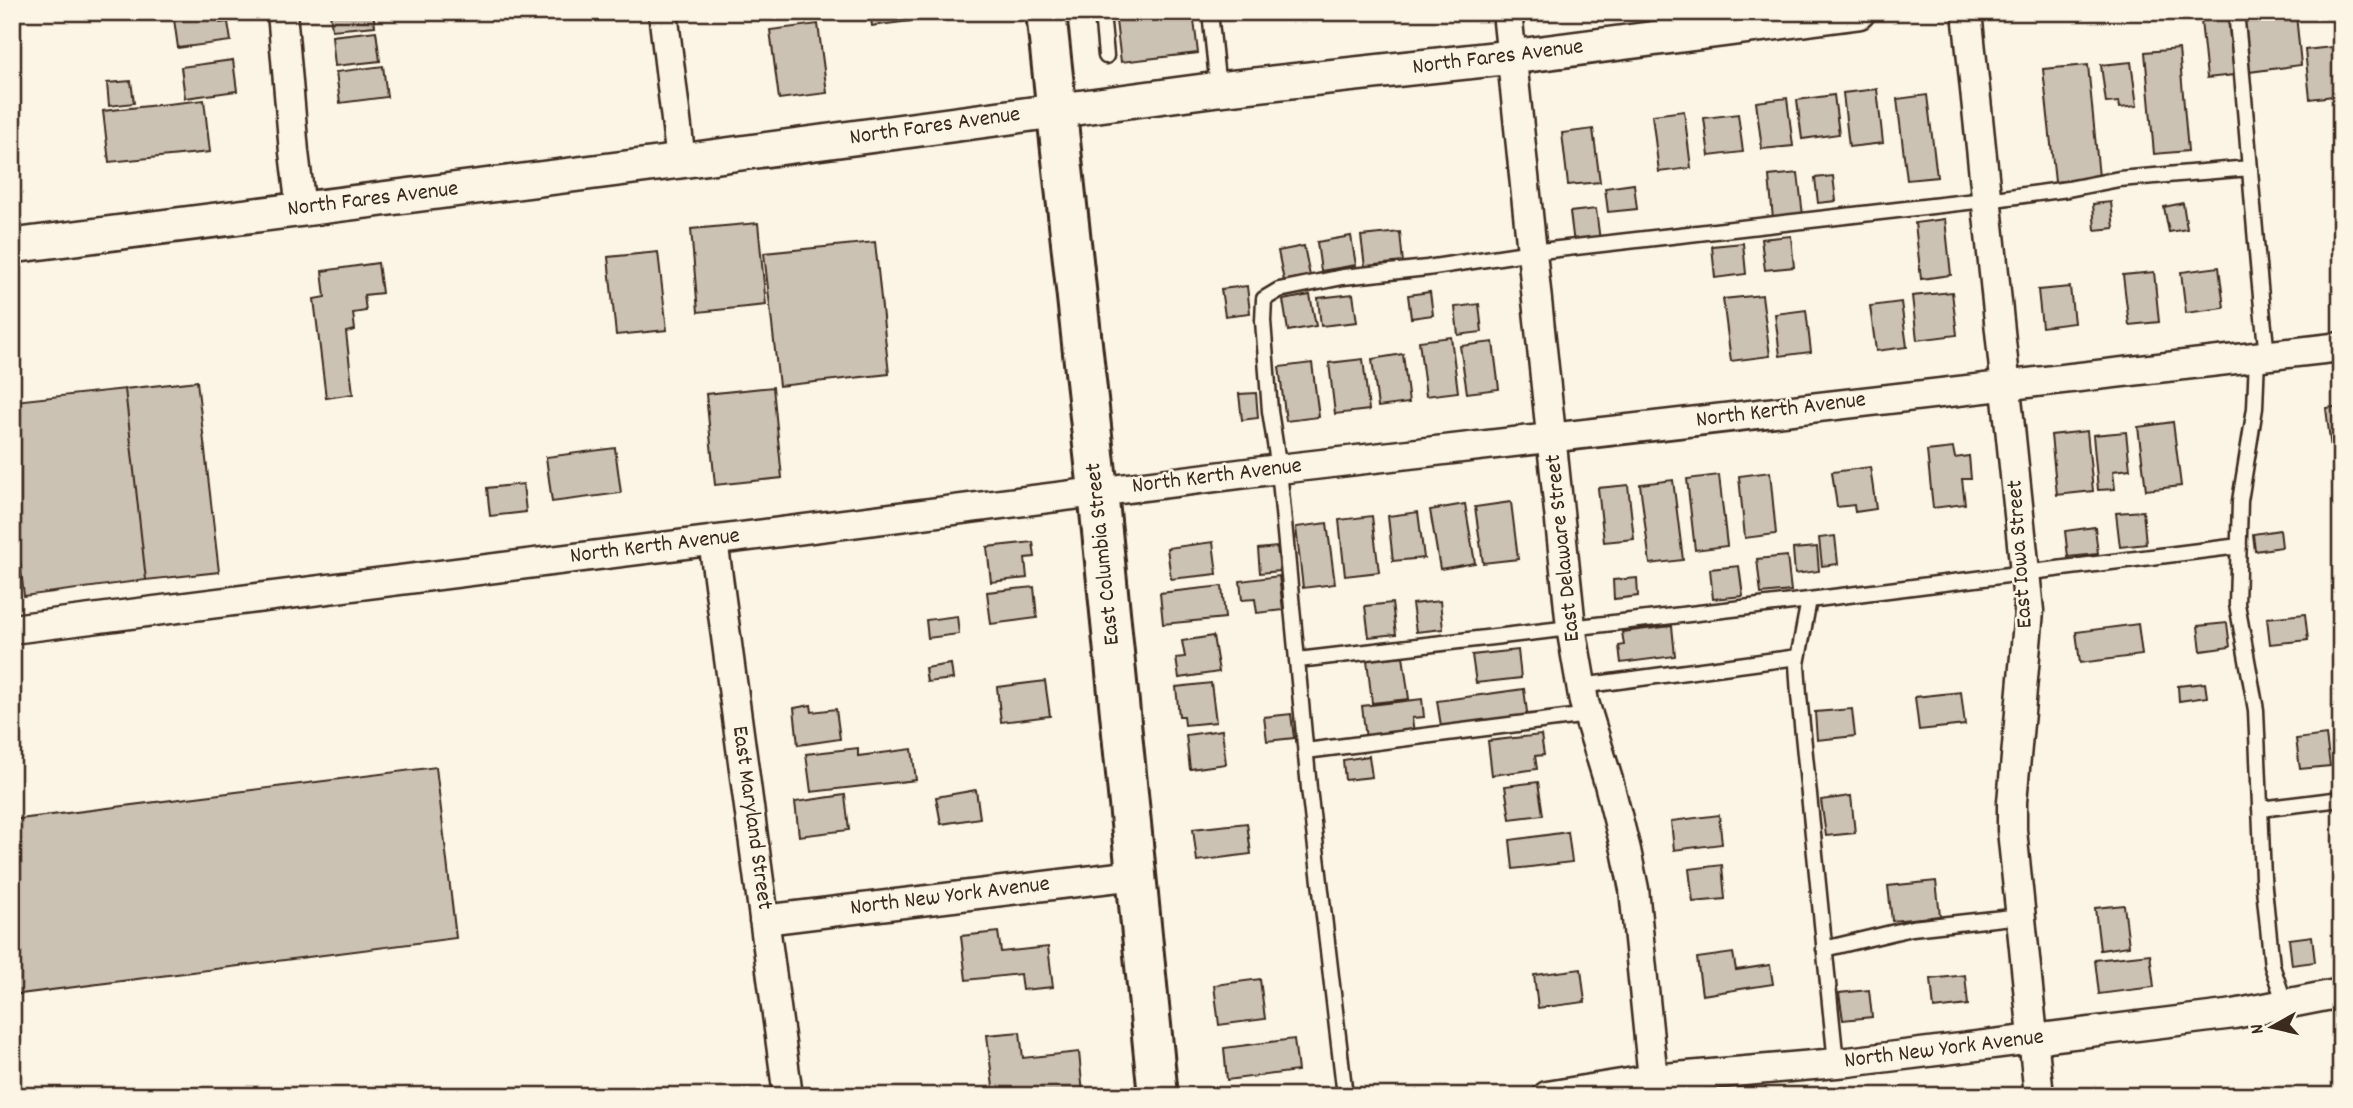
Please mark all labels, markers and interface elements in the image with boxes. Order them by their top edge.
street label: North Fares Avenue [1411,31,1585,85]
street label: North Fares Avenue [848,99,1022,155]
street label: North Fares Avenue [286,173,460,227]
street label: North Kerth Avenue [1694,384,1868,438]
street label: North Kerth Avenue [1130,450,1304,504]
street label: East Delaware Street [1538,453,1590,643]
street label: East Columbia Street [1078,461,1130,647]
street label: East Iowa Street [1999,479,2043,629]
street label: North Kerth Avenue [568,520,742,574]
street label: East Maryland Street [722,724,780,912]
street label: North New York Avenue [848,868,1052,926]
north arrow [2238,992,2308,1062]
street label: North New York Avenue [1842,1021,2046,1079]
text: N [2245,1022,2273,1035]

